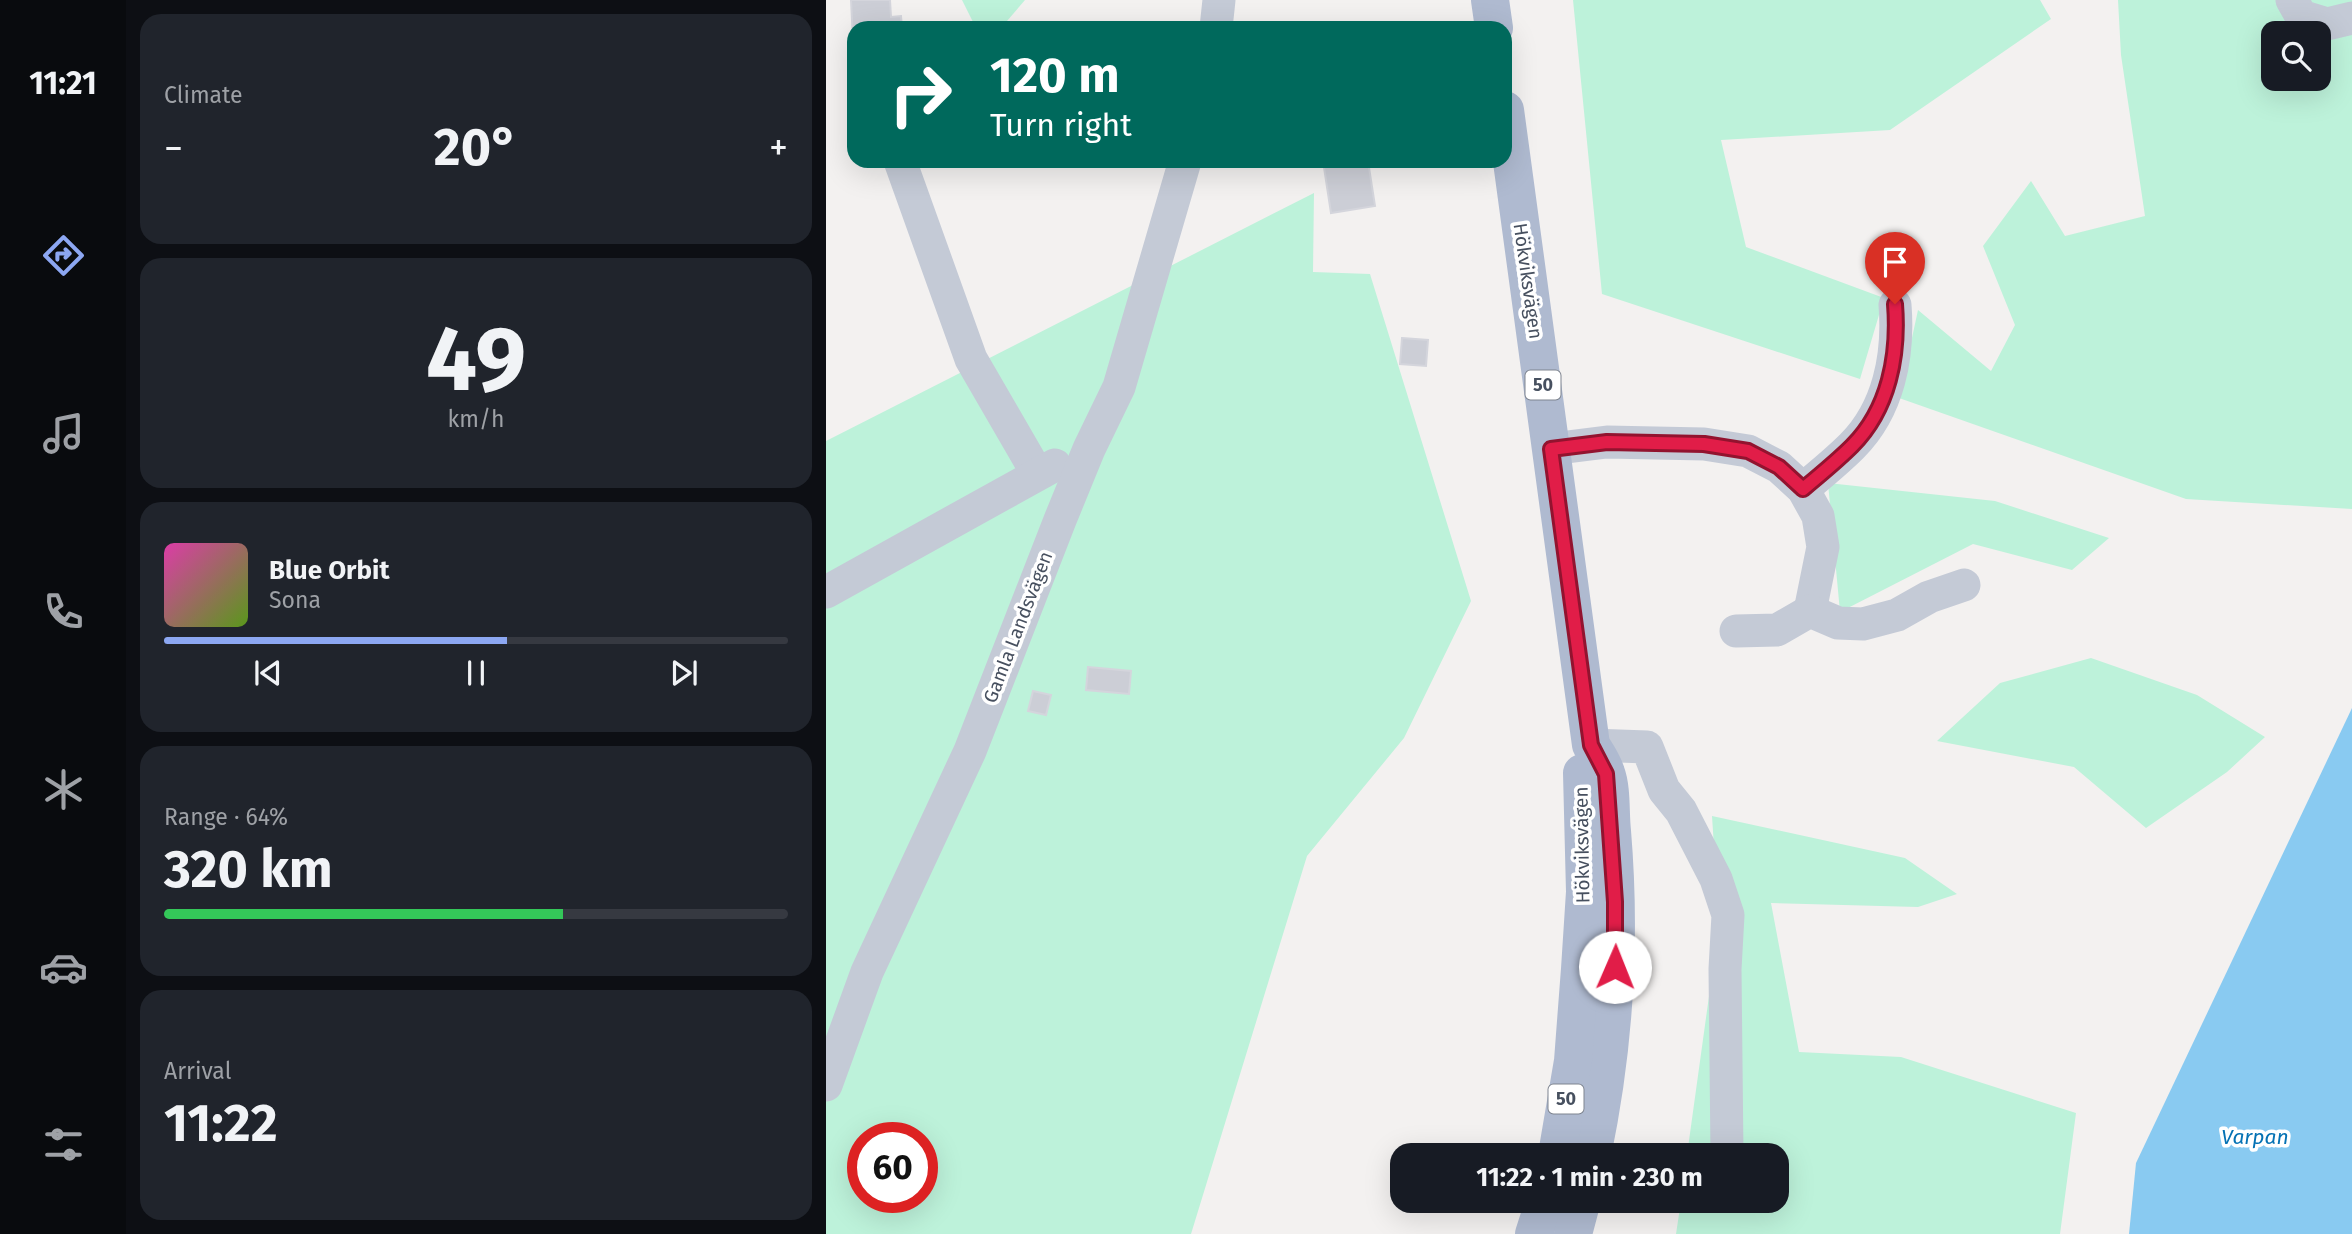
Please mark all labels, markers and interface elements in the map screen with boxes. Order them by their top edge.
map controls [2261,21,2331,91]
button: search [2261,21,2331,91]
text: 120 m [990,46,1120,105]
icon: right [875,49,966,140]
text: 11:21 [29,64,97,102]
text: Climate [164,81,243,109]
text: Turn right [990,106,1132,144]
text: 20° [434,116,518,179]
text: − [164,125,183,171]
text: + [769,125,788,171]
street label: Hökviksvägen [1508,222,1548,340]
icon: directions [39,231,88,280]
pin [1865,232,1925,304]
icon: arrive [1876,243,1914,281]
text: 49 [426,305,526,414]
road number: 50 [1526,370,1560,400]
text: km/h [448,405,504,433]
icon: music [39,409,88,458]
street label: Gamla Landsvägen [979,548,1057,706]
text: Blue Orbit [269,555,389,586]
text: Sona [269,586,321,614]
icon: phone [39,587,88,636]
icon: previous [249,654,287,692]
icon: pause [457,654,495,692]
icon: next [665,654,703,692]
icon: climate [39,765,88,814]
street label: Hökviksvägen [1569,786,1595,904]
text: Range · 64% [164,803,288,831]
text: 320 km [164,838,333,901]
position arrow [1578,930,1652,1004]
icon: car [39,943,88,992]
text: Arrival [164,1057,231,1085]
road number: 50 [1548,1084,1584,1114]
text: 11:22 [164,1092,278,1155]
icon: filters [39,1120,88,1169]
speed limit sign: 60 [847,1122,938,1213]
water label: Varpan [2221,1124,2289,1150]
text: 11:22 · 1 min · 230 m [1476,1162,1703,1193]

